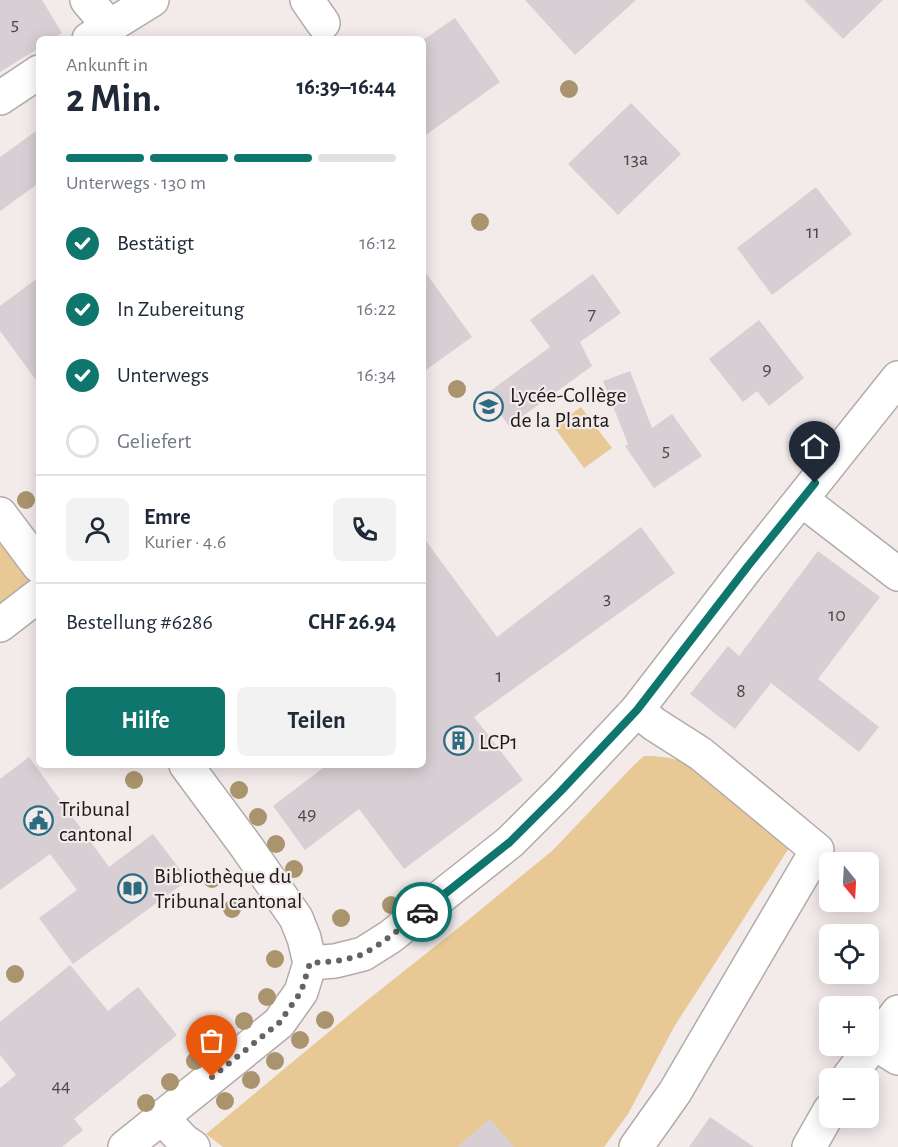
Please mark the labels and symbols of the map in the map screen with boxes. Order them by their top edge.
house number: 5 [11,14,19,34]
house number: 13a [624,149,648,169]
house number: 11 [806,222,820,242]
house number: 7 [588,304,596,324]
house number: 9 [762,359,772,379]
place label: Lycée-Collège de la Planta [510,384,627,431]
school or university icon: Lycée-Collège de la Planta [473,391,505,423]
pin [789,421,840,483]
house number: 5 [662,440,670,460]
house number: 3 [603,588,611,608]
house number: 10 [828,605,846,625]
house number: 1 [496,666,502,686]
house number: 8 [736,681,746,701]
building icon: LCP1 [442,725,474,757]
place label: LCP1 [479,731,518,753]
place label: Tribunal cantonal [59,798,133,845]
house number: 49 [297,804,317,824]
public building icon: Tribunal cantonal [22,805,54,837]
north arrow [819,852,879,912]
place label: Bibliothèque du Tribunal cantonal [154,865,302,912]
library icon: Bibliothèque du Tribunal cantonal [117,872,149,904]
courier [392,882,452,942]
pin [186,1015,237,1077]
house number: 44 [51,1076,71,1096]

